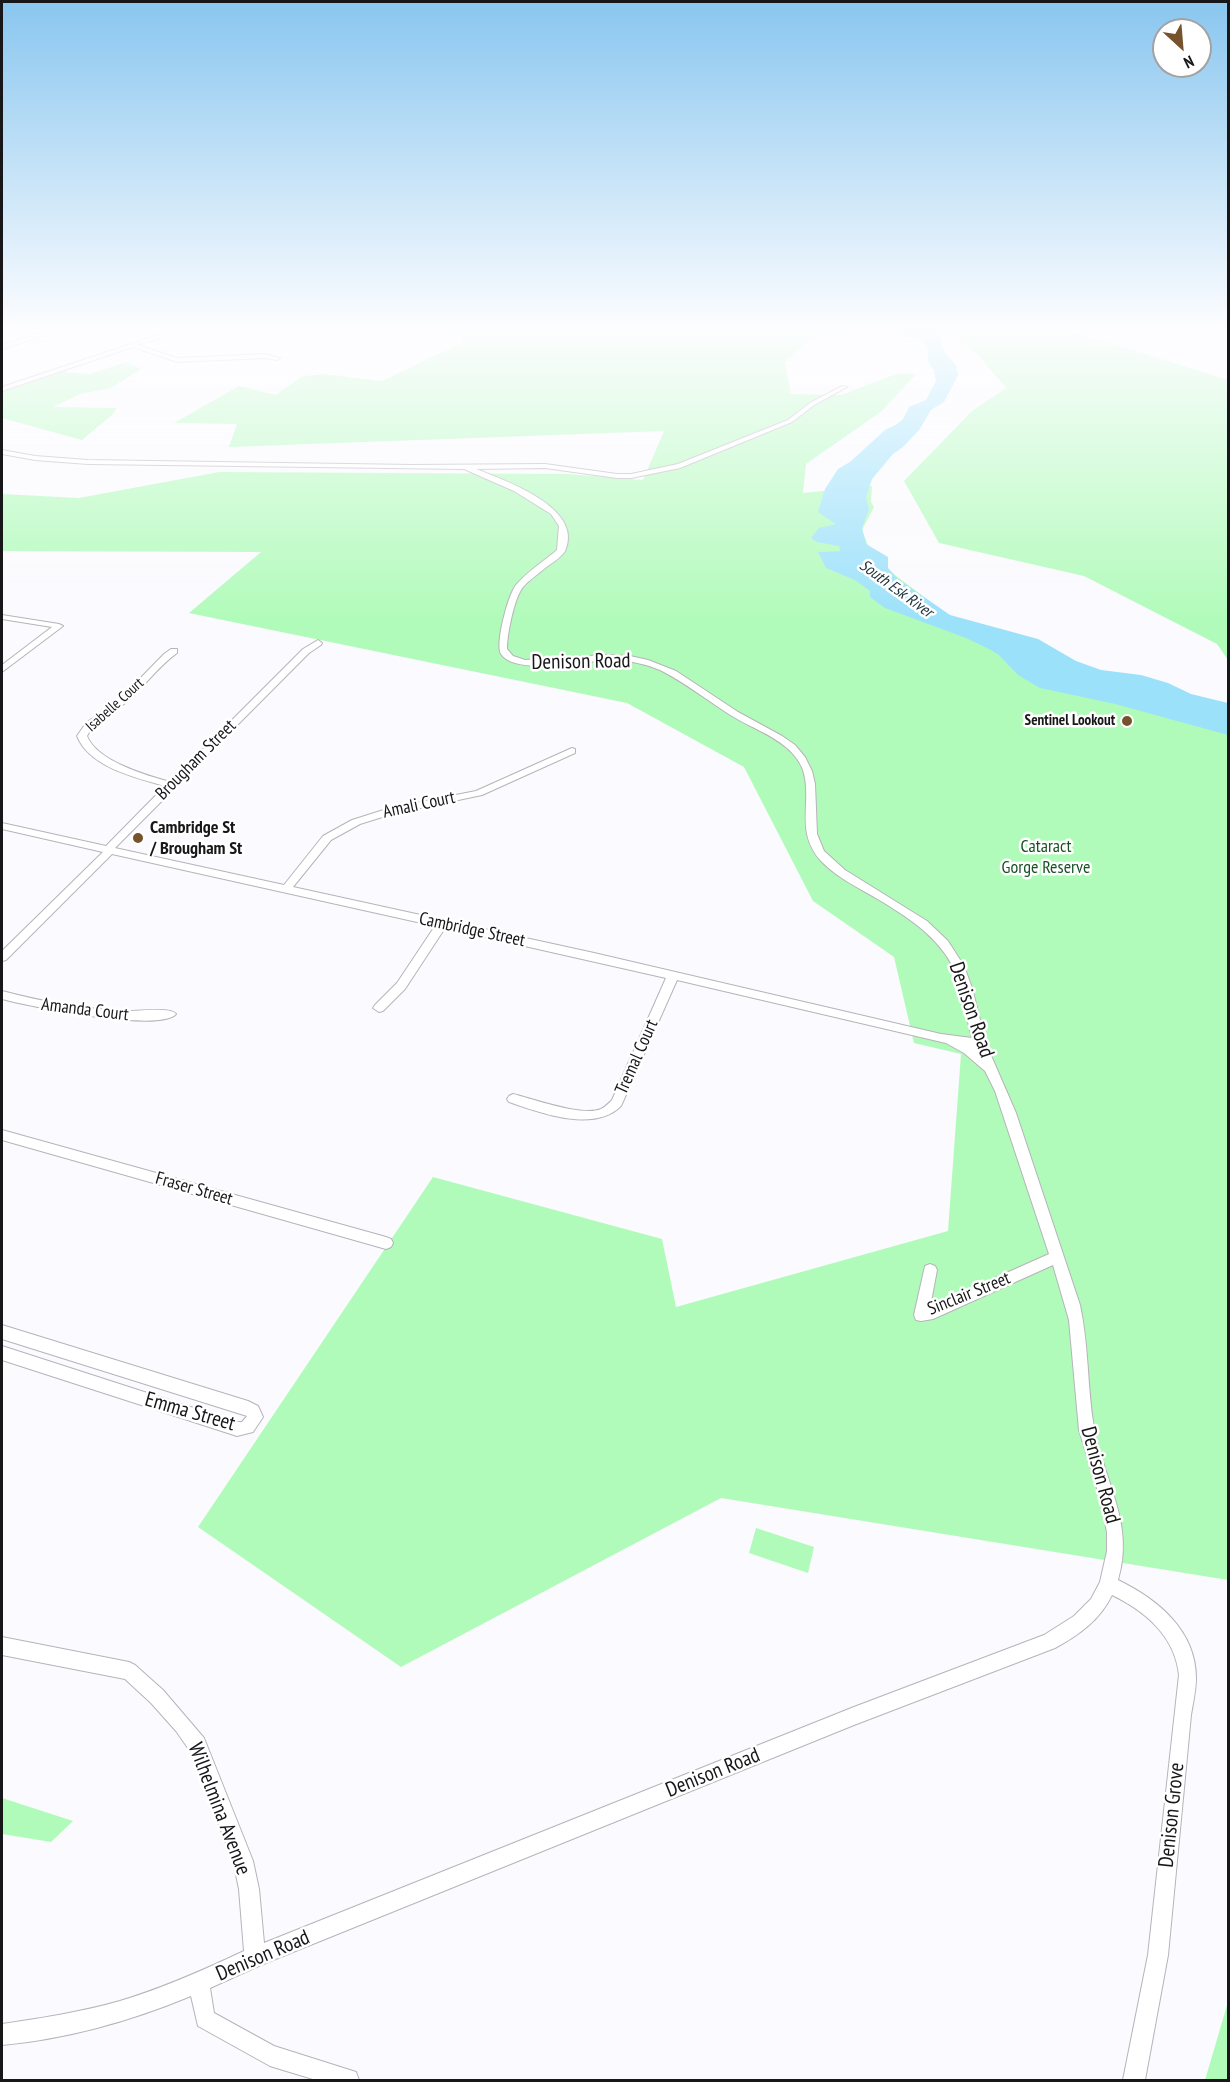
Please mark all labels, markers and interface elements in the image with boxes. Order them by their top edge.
north arrow [1152,18,1212,78]
text: N [1181,51,1197,73]
water label: South Esk River [856,556,936,622]
street label: Denison Road [531,649,631,675]
street label: Isabelle Court [82,674,148,736]
place label: Sentinel Lookout [1025,712,1115,730]
marker: Sentinel Lookout [1120,714,1134,728]
street label: Brougham Street [151,715,241,805]
street label: Amali Court [381,787,457,823]
place label: Cambridge St / Brougham St [150,817,242,860]
marker: Cambridge St / Brougham St [131,831,145,845]
park label: Cataract Gorge Reserve [1002,836,1090,878]
street label: Cambridge Street [417,908,527,952]
street label: Denison Road [943,959,999,1061]
street label: Amanda Court [40,994,130,1026]
street label: Tremal Court [611,1016,663,1098]
street label: Fraser Street [153,1168,235,1210]
street label: Sinclair Street [925,1268,1013,1320]
street label: Emma Street [142,1387,238,1437]
street label: Denison Road [1075,1424,1125,1526]
street label: Wilhelmina Avenue [182,1739,256,1879]
street label: Denison Road [662,1743,764,1803]
street label: Denison Grove [1154,1761,1190,1869]
street label: Denison Road [212,1925,314,1987]

